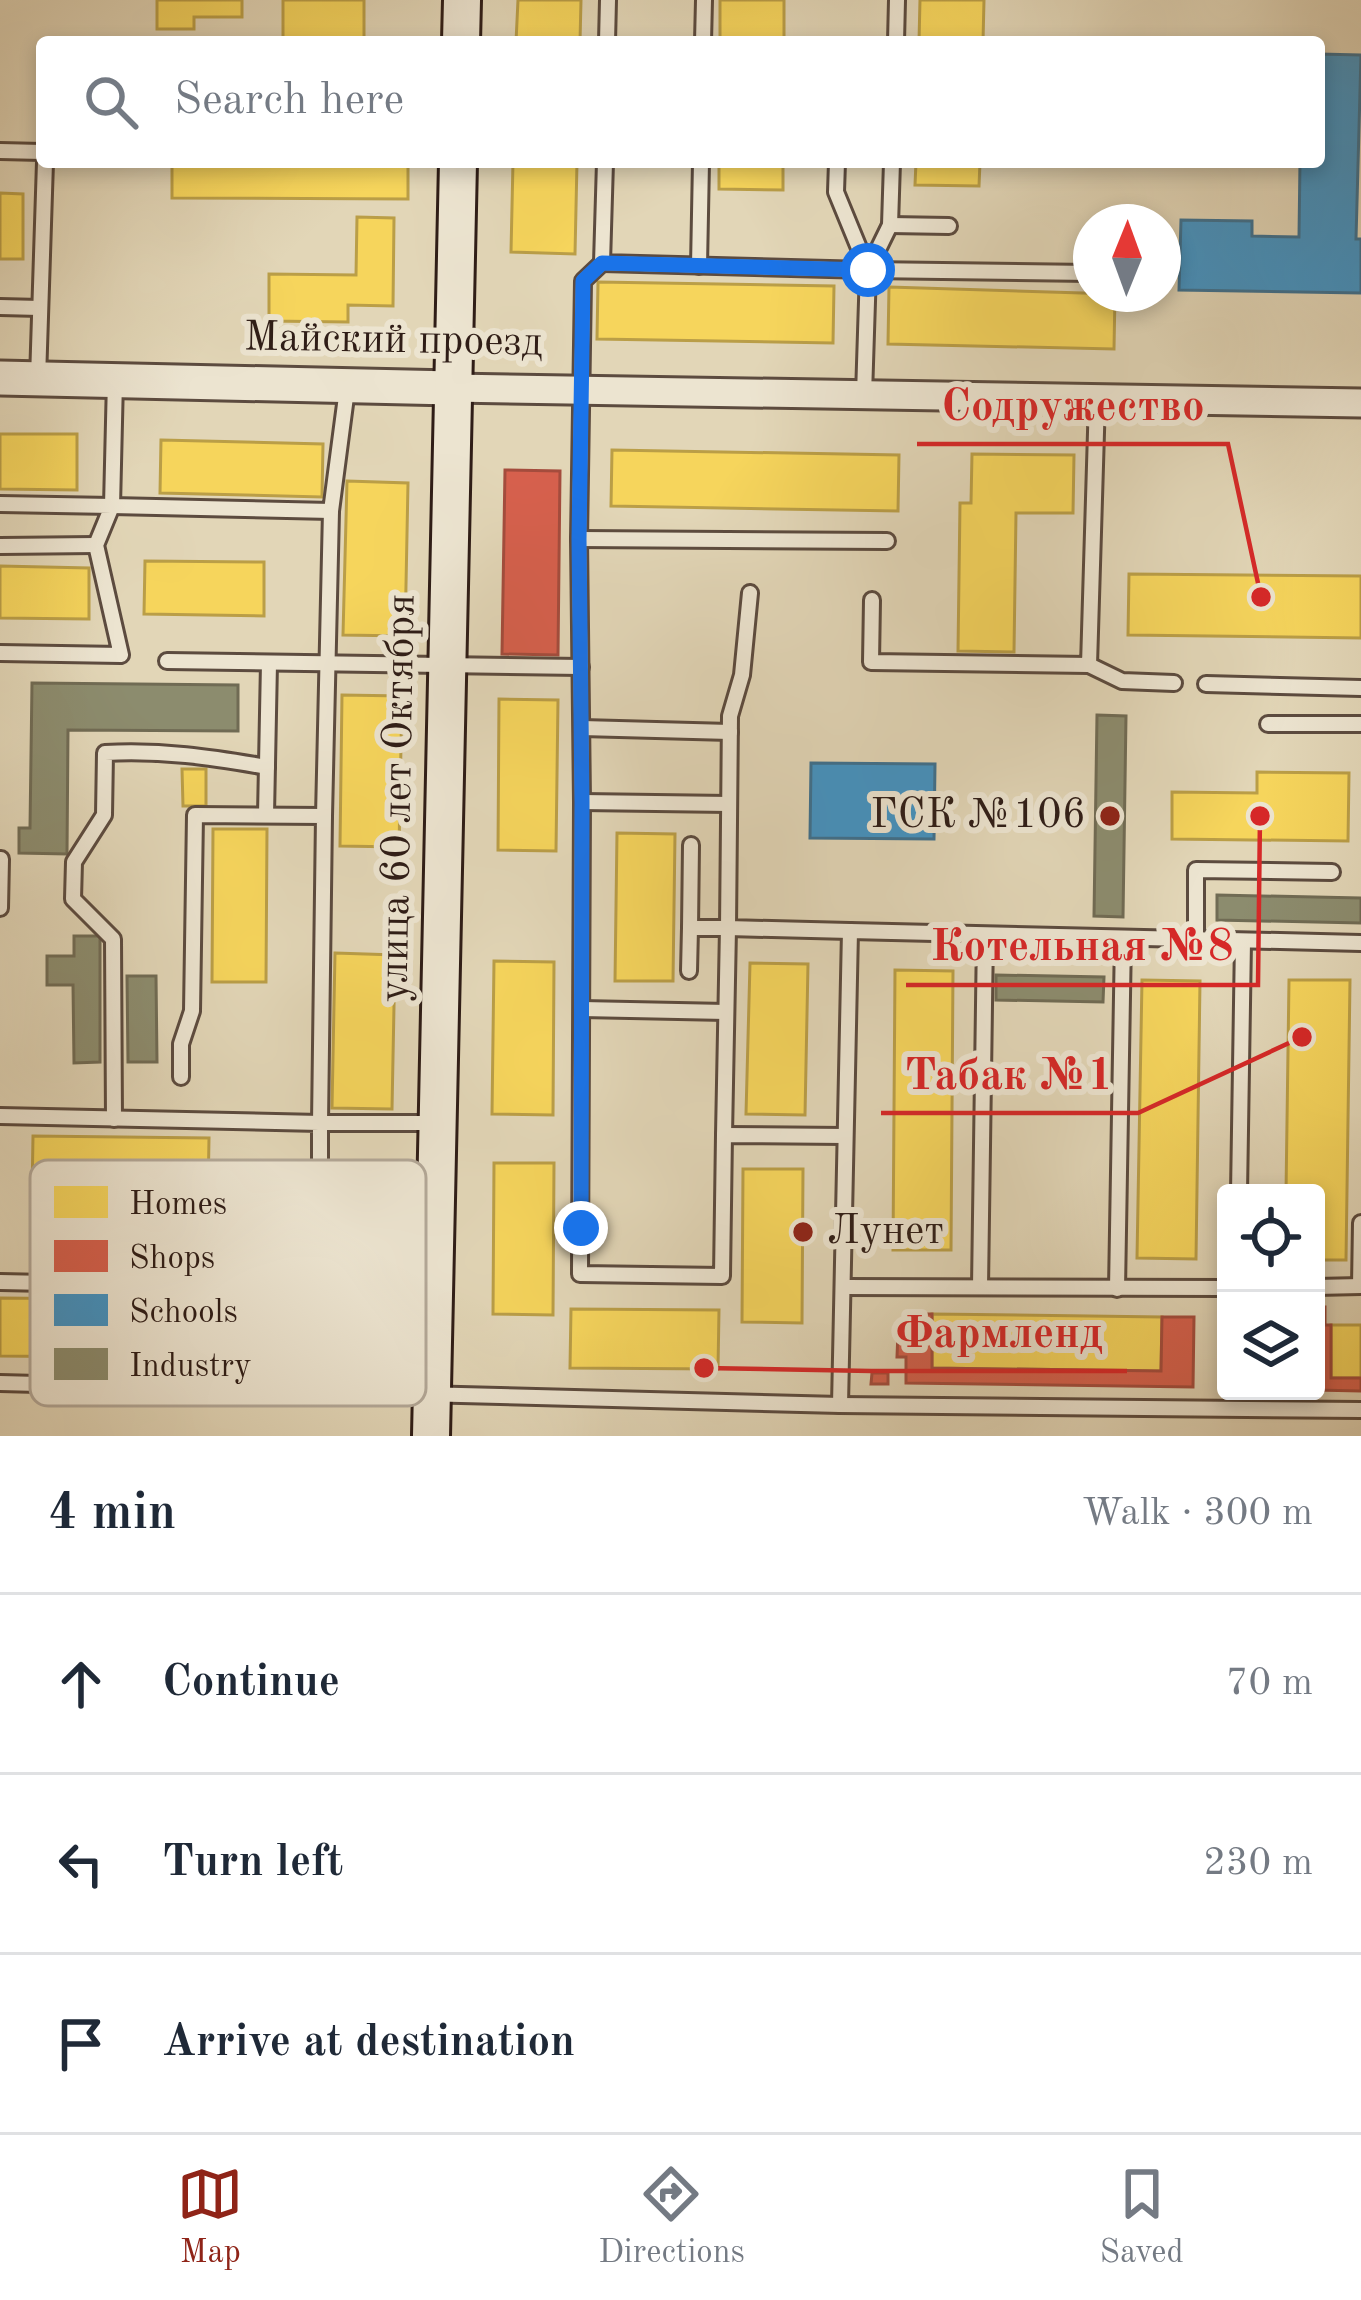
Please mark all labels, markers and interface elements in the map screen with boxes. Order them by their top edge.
search box [36,36,1325,168]
icon: search [78,69,144,135]
text: Search here [174,79,404,124]
north arrow [1073,204,1181,312]
route start [841,243,895,297]
street label: Майский проезд [243,317,543,365]
callout: Содружество [917,363,1228,444]
text: Содружество [941,386,1205,431]
street label: улица 60 лет Октября [374,594,424,1002]
place label: ГСК №106 [870,795,1086,837]
marker: ГСК №106 [1097,803,1123,829]
callout: Котельная №8 [906,904,1258,985]
text: Котельная №8 [930,926,1234,971]
callout: Табак №1 [881,1032,1138,1113]
text: Табак №1 [905,1055,1113,1100]
legend [30,1160,426,1406]
map controls [1217,1184,1325,1400]
button: locate [1217,1184,1325,1292]
text: Homes [129,1189,227,1222]
route end [554,1201,608,1255]
place label: Лунет [827,1211,944,1253]
marker: Лунет [790,1219,816,1245]
text: Shops [129,1243,215,1276]
callout: Фармленд [871,1290,1127,1371]
button: layers [1217,1292,1325,1400]
text: Schools [129,1297,238,1330]
text: Фармленд [895,1313,1103,1358]
text: Industry [129,1351,252,1384]
text: 4 min [48,1489,176,1540]
text: Walk · 300 m [1082,1494,1313,1533]
icon: ahead [48,1651,114,1717]
text: Continue [162,1661,340,1706]
text: 70 m [1226,1664,1313,1703]
icon: left [48,1831,114,1897]
text: Turn left [162,1841,343,1886]
text: 230 m [1203,1844,1313,1883]
icon: arrive [48,2011,114,2077]
text: Arrive at destination [162,2021,575,2066]
tab: Map [177,2161,243,2274]
tab: Directions [598,2161,745,2274]
tab: Saved [1100,2161,1184,2274]

